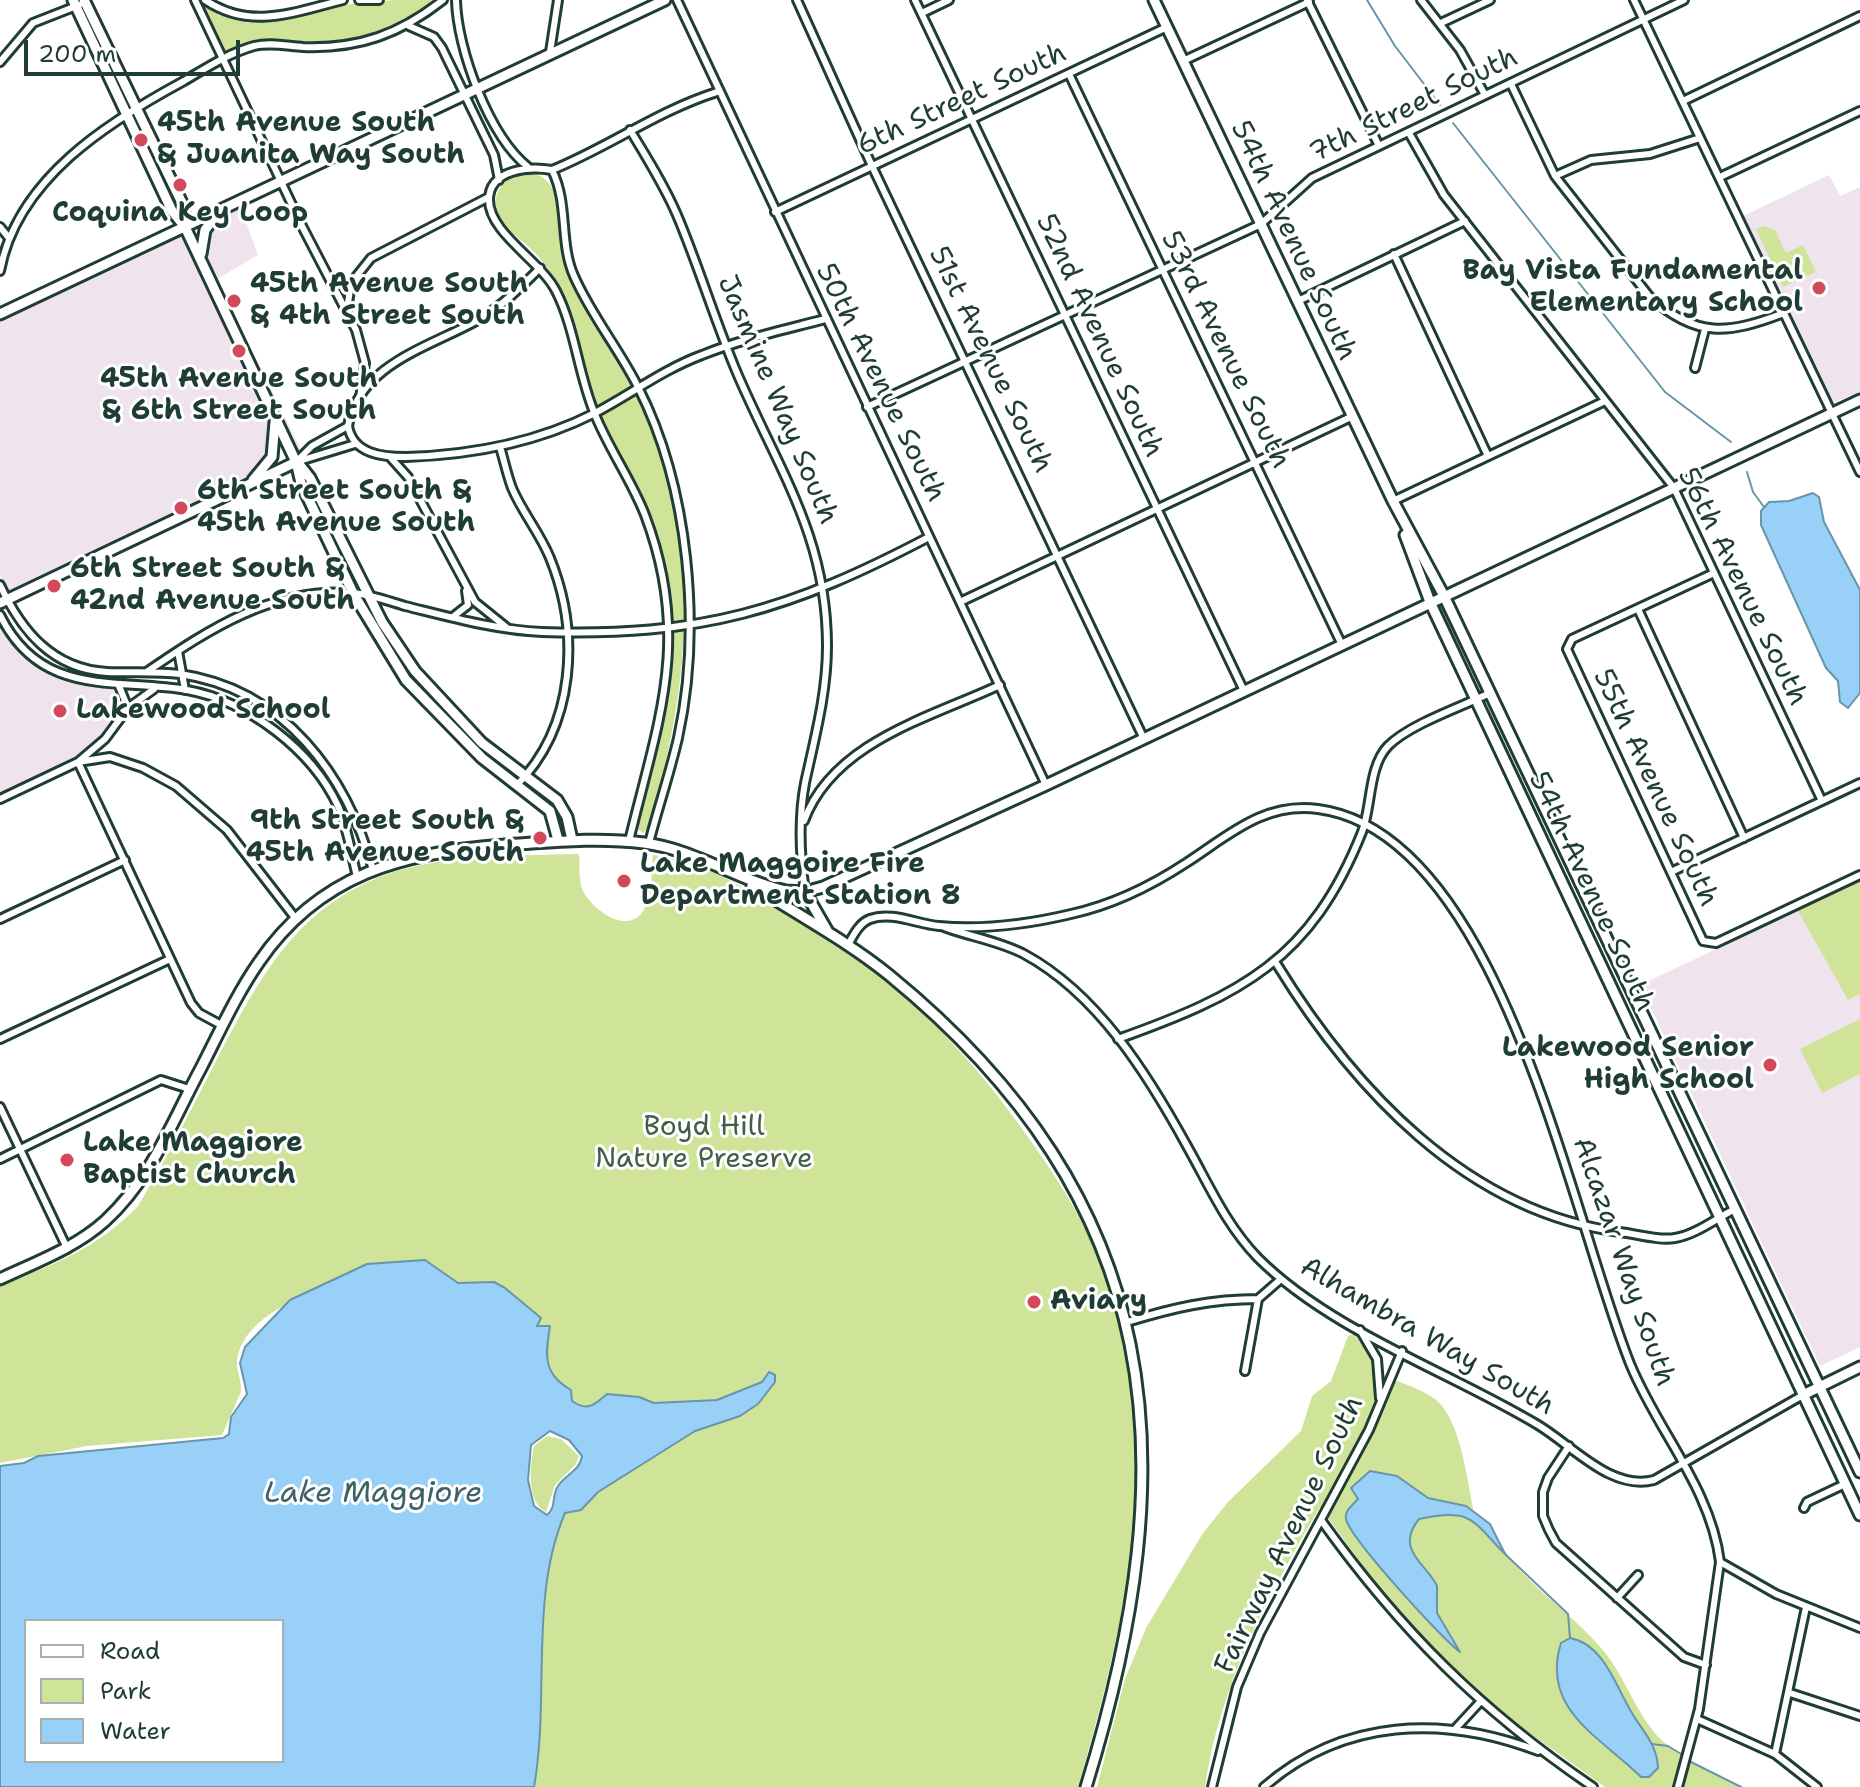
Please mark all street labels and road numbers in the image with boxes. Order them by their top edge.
street label: 6th Street South [852,37,1072,163]
street label: 7th Street South [1304,41,1524,171]
street label: 54th Avenue South [1223,116,1363,366]
street label: 52nd Avenue South [1028,209,1170,463]
street label: 53rd Avenue South [1153,226,1297,474]
street label: 51st Avenue South [921,241,1059,479]
street label: 50th Avenue South [808,258,952,508]
street label: Jasmine Way South [709,270,845,530]
street label: 56th Avenue South [1670,463,1814,711]
street label: 55th Avenue South [1585,664,1725,912]
street label: 54th Avenue South [1521,767,1661,1017]
street label: Alcazar Way South [1565,1133,1681,1391]
street label: Alhambra Way South [1294,1250,1560,1424]
street label: Fairway Avenue South [1208,1391,1372,1679]

